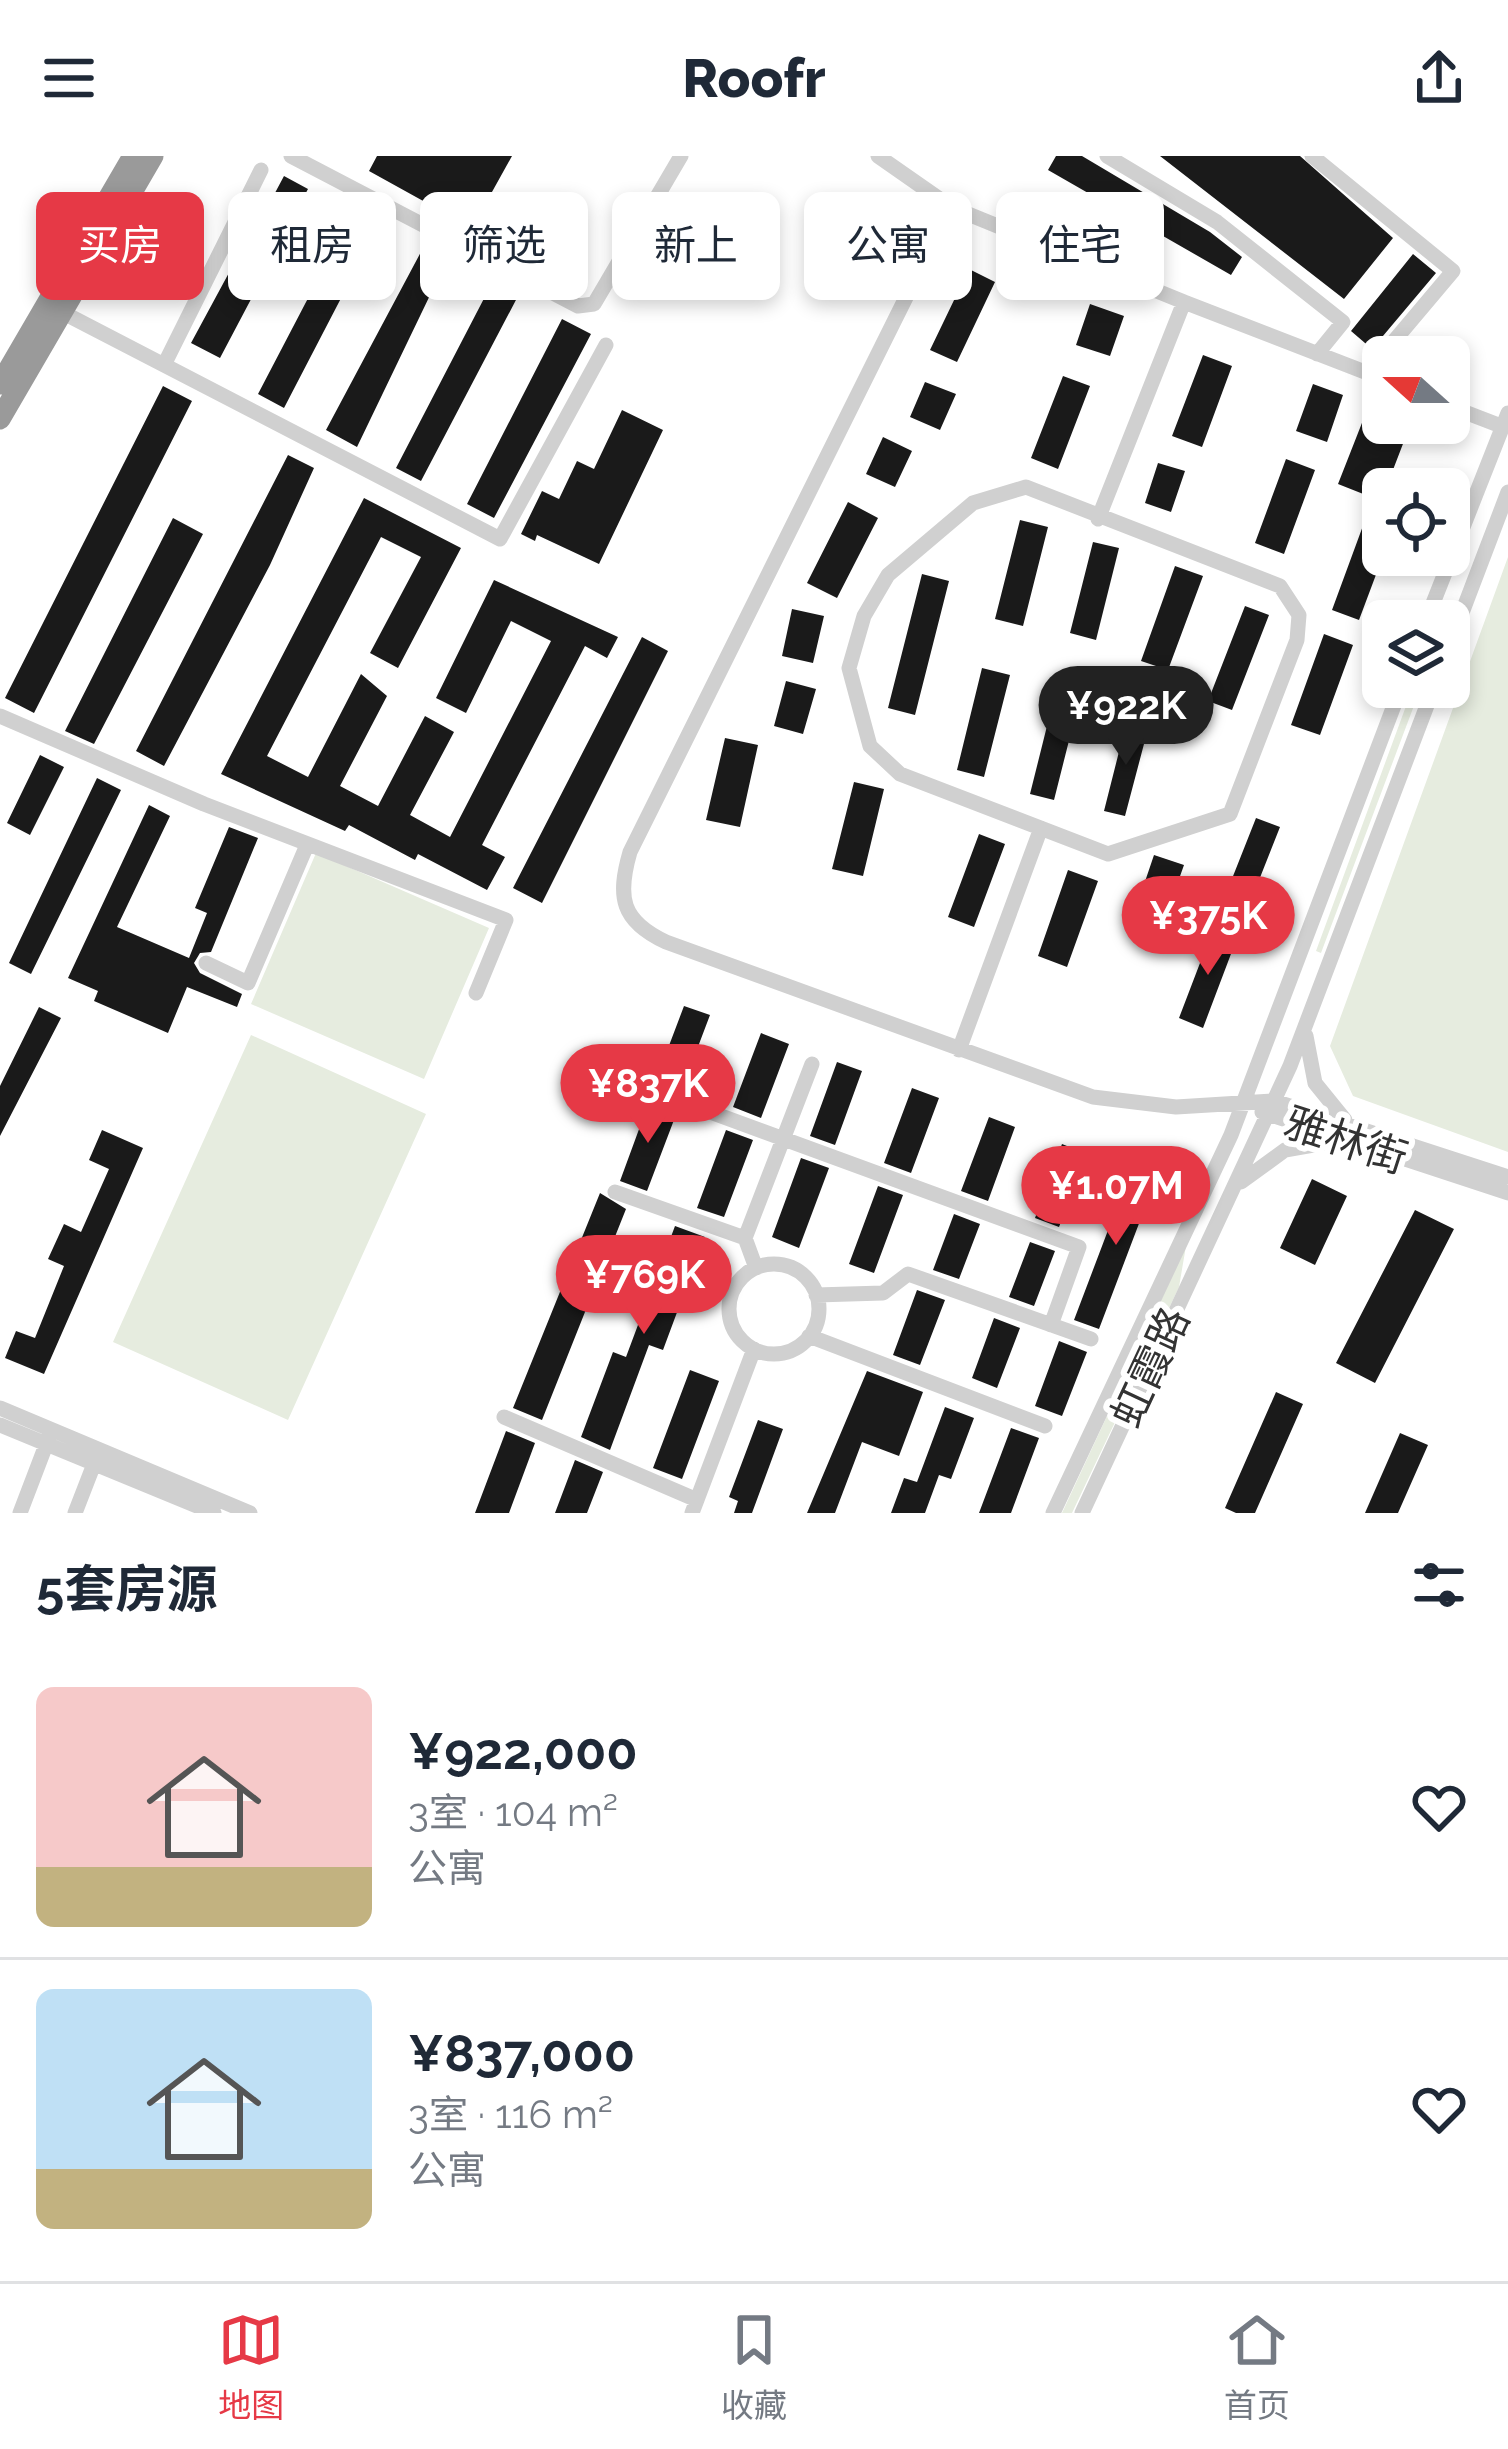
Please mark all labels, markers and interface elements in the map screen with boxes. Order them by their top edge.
icon: menu [36,45,102,111]
icon: share [1406,45,1472,111]
text: Roofr [682,46,826,110]
chip: 买房 [36,192,204,300]
chip: 租房 [228,192,396,300]
chip: 筛选 [420,192,588,300]
chip: 新上 [612,192,780,300]
chip: 公寓 [804,192,972,300]
chip: 住宅 [996,192,1164,300]
north arrow [1362,336,1470,444]
map controls [1362,336,1470,708]
button: locate [1362,468,1470,576]
button: layers [1362,600,1470,708]
pin: ¥922K [1042,666,1210,768]
text: ¥922K [1066,682,1186,728]
pin: ¥375K [1124,876,1292,978]
text: ¥375K [1149,892,1267,938]
pin: ¥837K [564,1044,732,1146]
text: ¥837K [587,1060,709,1106]
street label: 雅林街 [1278,1098,1413,1183]
pin: ¥1.07M [1018,1146,1214,1248]
text: ¥1.07M [1048,1162,1184,1208]
pin: ¥769K [560,1235,728,1337]
text: ¥769K [583,1251,705,1297]
street label: 虹霞路 [1102,1300,1199,1435]
icon: filters [1406,1552,1472,1618]
text: 5套房源 [36,1559,217,1619]
text: ¥922,000 [408,1721,638,1781]
icon: home [132,1735,276,1879]
icon: heart [1406,1774,1472,1840]
text: 3室 · 104 m² [408,1789,618,1835]
text: 公寓 [408,1845,486,1891]
text: ¥837,000 [408,2023,635,2083]
icon: home [132,2037,276,2181]
icon: heart [1406,2076,1472,2142]
text: 3室 · 116 m² [408,2091,613,2137]
text: 公寓 [408,2147,486,2193]
tab: 地图 [218,2307,284,2427]
tab: 收藏 [721,2307,787,2427]
tab: 首页 [1224,2307,1290,2427]

